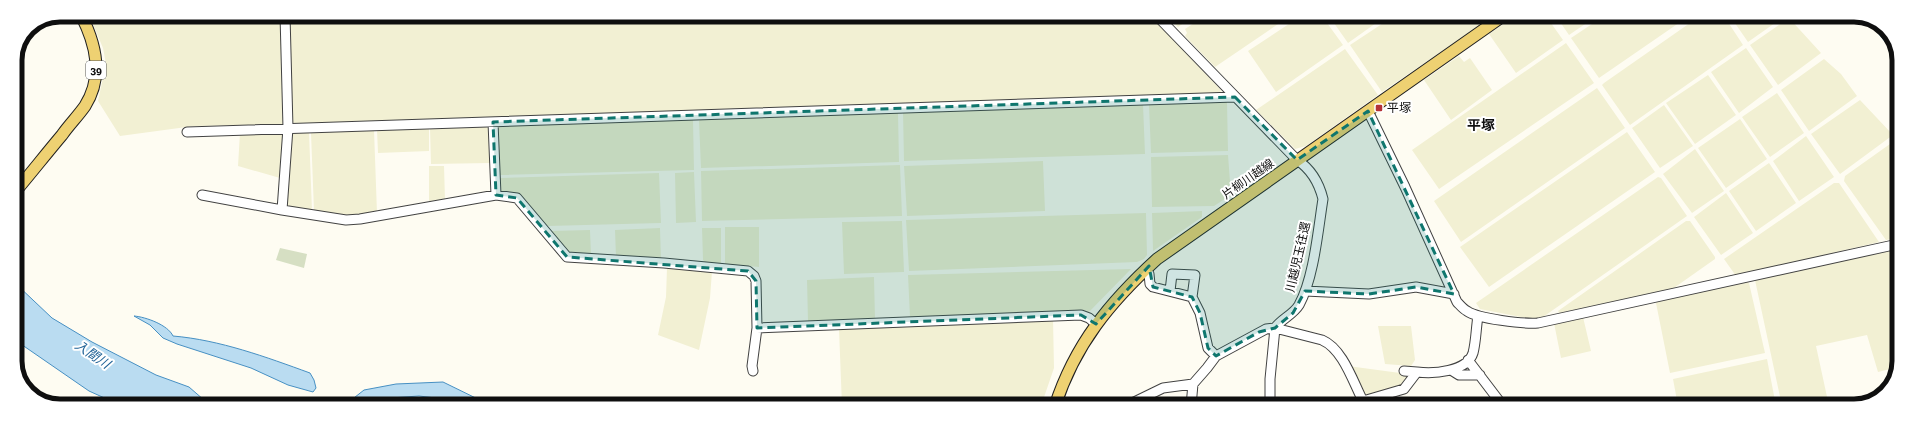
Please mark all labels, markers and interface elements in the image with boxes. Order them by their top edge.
road number: 39 [86,61,106,79]
place label: 平塚 [1387,101,1411,115]
marker: 平塚 [1374,103,1384,113]
district label: 平塚 [1467,117,1495,134]
street label: 片柳川越線 [1219,156,1277,202]
street label: 川越児玉往還 [1283,220,1313,294]
water label: 入間川 [72,337,115,373]

